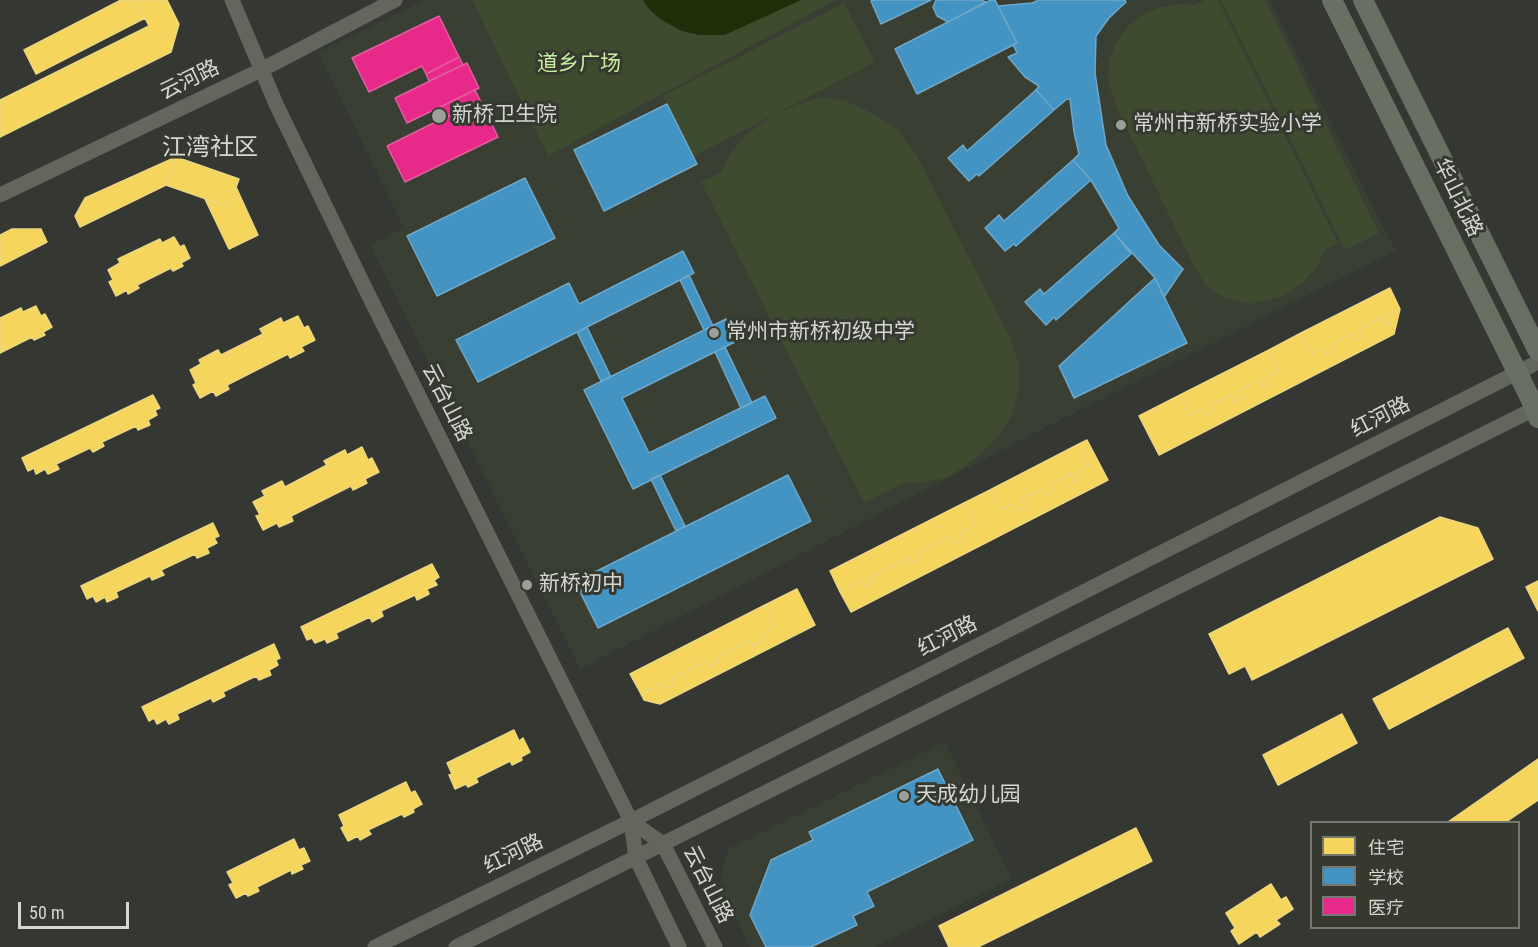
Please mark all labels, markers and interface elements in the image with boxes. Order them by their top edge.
park label: 道乡广场 [537,52,621,78]
street label: 云河路 [156,56,224,106]
place label: 新桥卫生院 [452,103,557,129]
marker: 新桥卫生院 [430,107,448,125]
place label: 常州市新桥实验小学 [1133,112,1322,138]
marker: 常州市新桥实验小学 [1114,118,1128,132]
district label: 江湾社区 [162,135,258,163]
street label: 华山北路 [1427,155,1487,241]
place label: 常州市新桥初级中学 [726,320,915,346]
marker: 常州市新桥初级中学 [707,326,721,340]
street label: 云台山路 [416,360,476,446]
street label: 红河路 [1347,392,1415,444]
place label: 新桥初中 [539,572,623,598]
marker: 新桥初中 [520,578,534,592]
street label: 红河路 [914,611,982,663]
place label: 天成幼儿园 [916,783,1021,809]
marker: 天成幼儿园 [897,789,911,803]
legend [1310,821,1520,929]
street label: 红河路 [480,830,548,880]
text: 住宅 [1368,837,1404,858]
street label: 云台山路 [677,842,737,928]
text: 学校 [1368,867,1404,888]
scale bar [21,890,132,928]
text: 医疗 [1368,897,1404,918]
text: 50 m [29,902,64,923]

